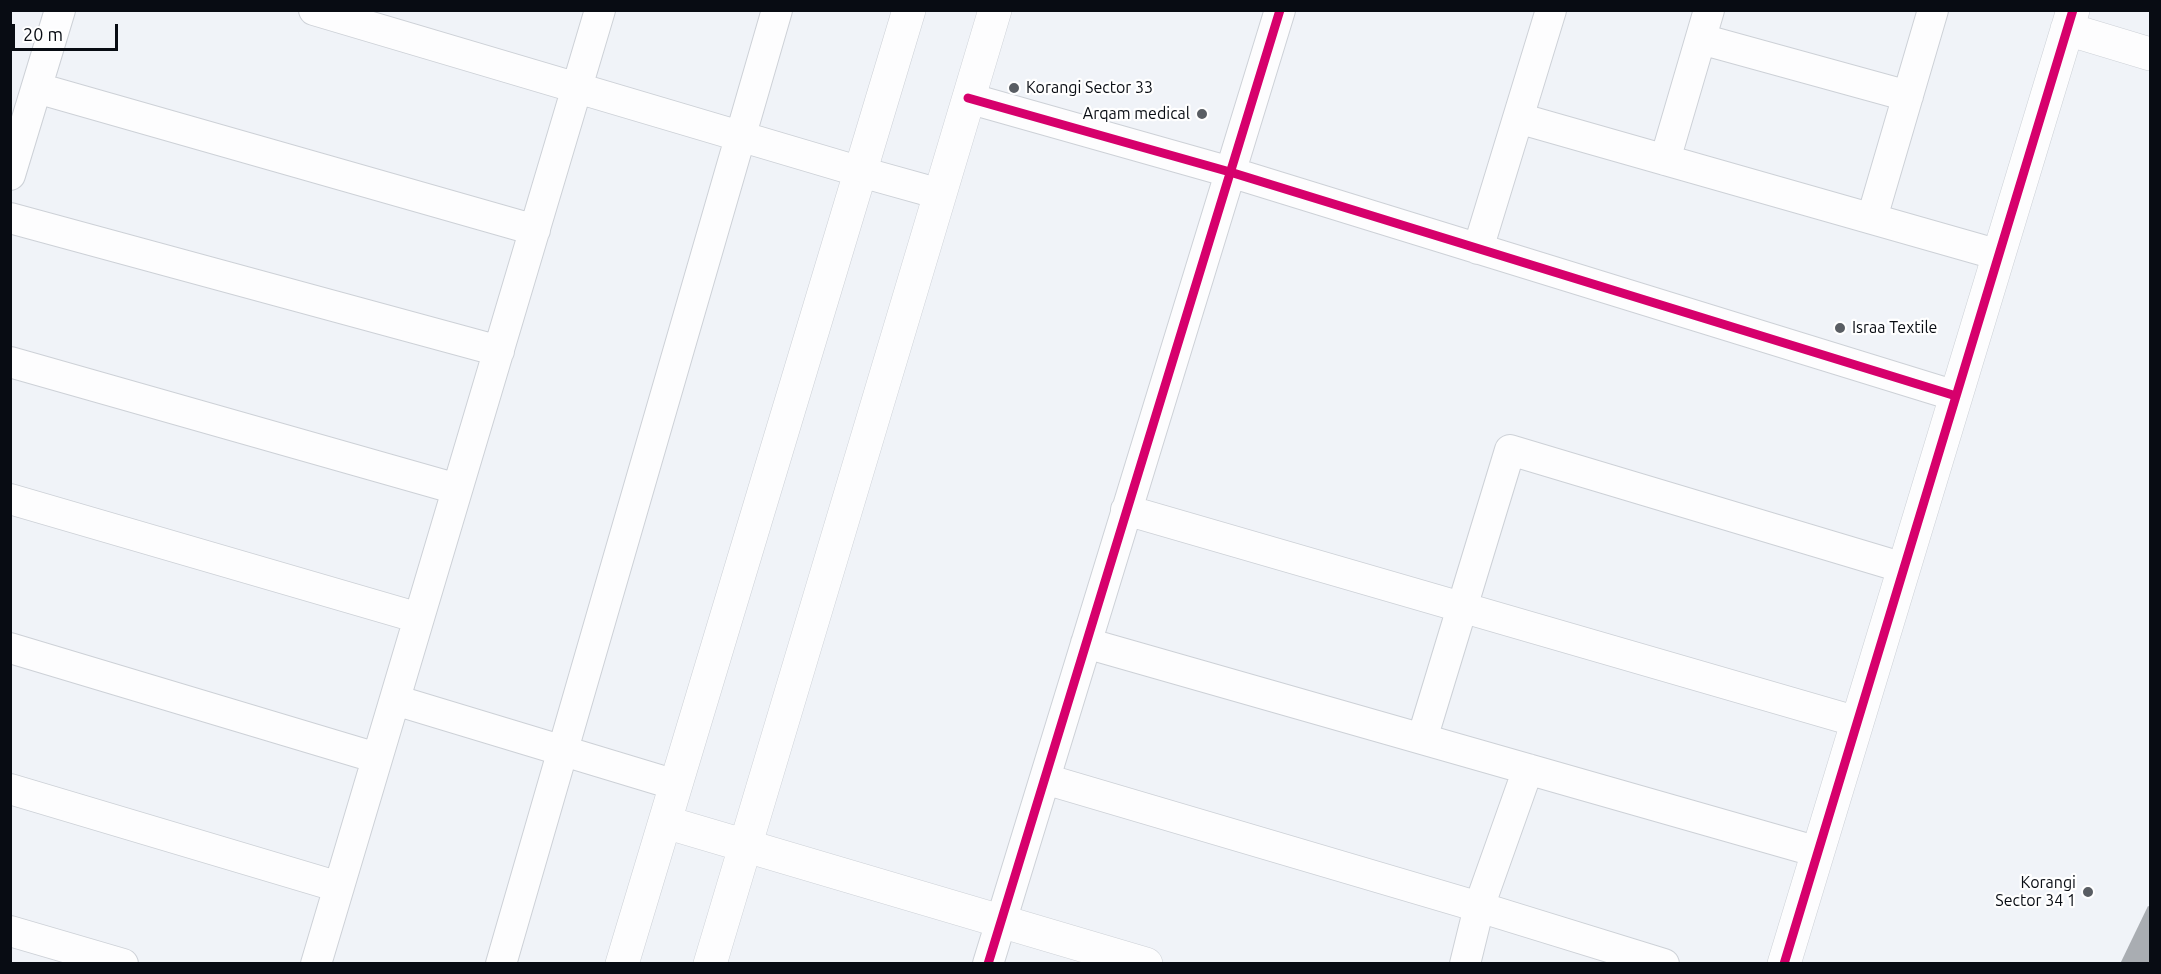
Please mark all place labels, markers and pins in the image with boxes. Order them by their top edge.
place label: Korangi Sector 33 [1026,78,1153,98]
marker: Korangi Sector 33 [1007,81,1021,95]
place label: Arqam medical [1083,104,1190,124]
marker: Arqam medical [1195,107,1209,121]
place label: Israa Textile [1852,318,1937,338]
marker: Israa Textile [1833,321,1847,335]
place label: Korangi Sector 34 1 [1995,873,2076,911]
marker: Korangi Sector 34 1 [2081,885,2095,899]

